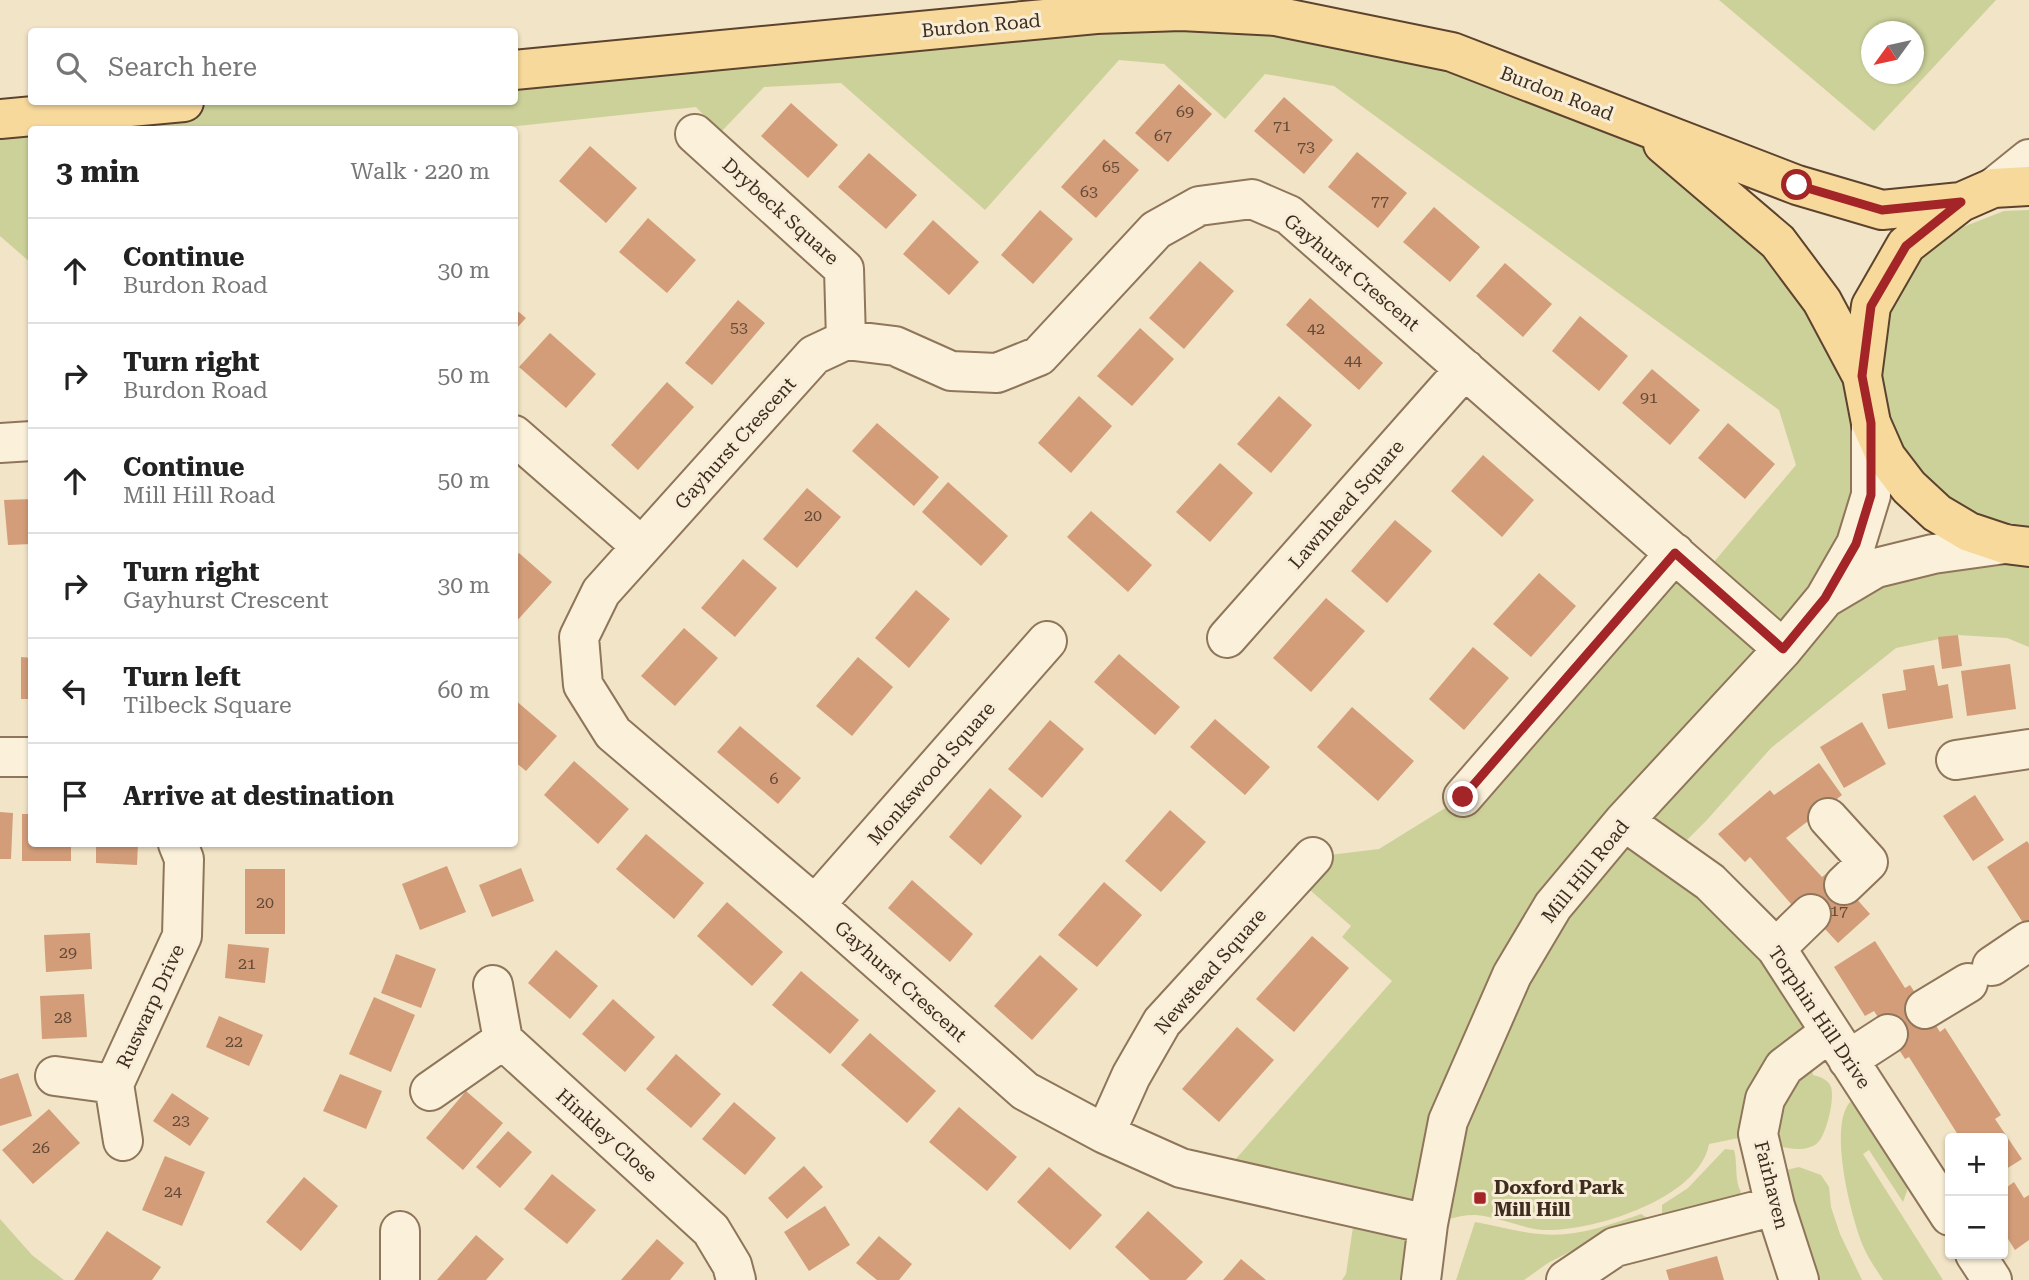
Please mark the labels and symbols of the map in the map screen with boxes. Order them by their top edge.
street label: Burdon Road [920,9,1042,42]
north arrow [1861,21,1924,84]
street label: Burdon Road [1497,61,1617,126]
house number: 69 [1176,102,1194,121]
house number: 71 [1273,116,1291,135]
house number: 67 [1154,126,1172,145]
house number: 73 [1297,137,1315,156]
street label: Drybeck Square [718,153,844,270]
house number: 65 [1102,157,1120,176]
route start [1781,169,1812,200]
house number: 63 [1080,182,1098,201]
house number: 77 [1371,191,1389,210]
street label: Gayhurst Crescent [1279,209,1424,336]
house number: 53 [730,318,748,337]
house number: 42 [1307,319,1325,338]
house number: 44 [1344,351,1362,370]
street label: Gayhurst Crescent [670,373,801,514]
house number: 91 [1640,388,1658,407]
street label: Lawnhead Square [1284,435,1409,574]
house number: 20 [804,506,822,525]
street label: Monkswood Square [863,697,1000,850]
house number: 6 [770,769,779,788]
route end [1447,781,1478,812]
street label: Mill Hill Road [1537,815,1634,927]
house number: 20 [256,893,274,912]
house number: 17 [1830,901,1848,920]
street label: Newstead Square [1150,904,1271,1039]
street label: Gayhurst Crescent [830,916,971,1047]
street label: Ruswarp Drive [112,941,189,1072]
street label: Torphin Hill Drive [1763,942,1876,1093]
house number: 29 [59,943,77,962]
house number: 21 [238,954,256,973]
house number: 28 [54,1008,72,1027]
house number: 22 [225,1032,243,1051]
street label: Hinkley Close [551,1084,662,1187]
house number: 23 [172,1111,190,1130]
house number: 26 [32,1138,50,1157]
street label: Fairhaven [1749,1139,1794,1232]
place label: Doxford Park Mill Hill [1494,1176,1624,1221]
house number: 24 [164,1182,182,1201]
marker: Doxford Park Mill Hill [1472,1190,1488,1206]

